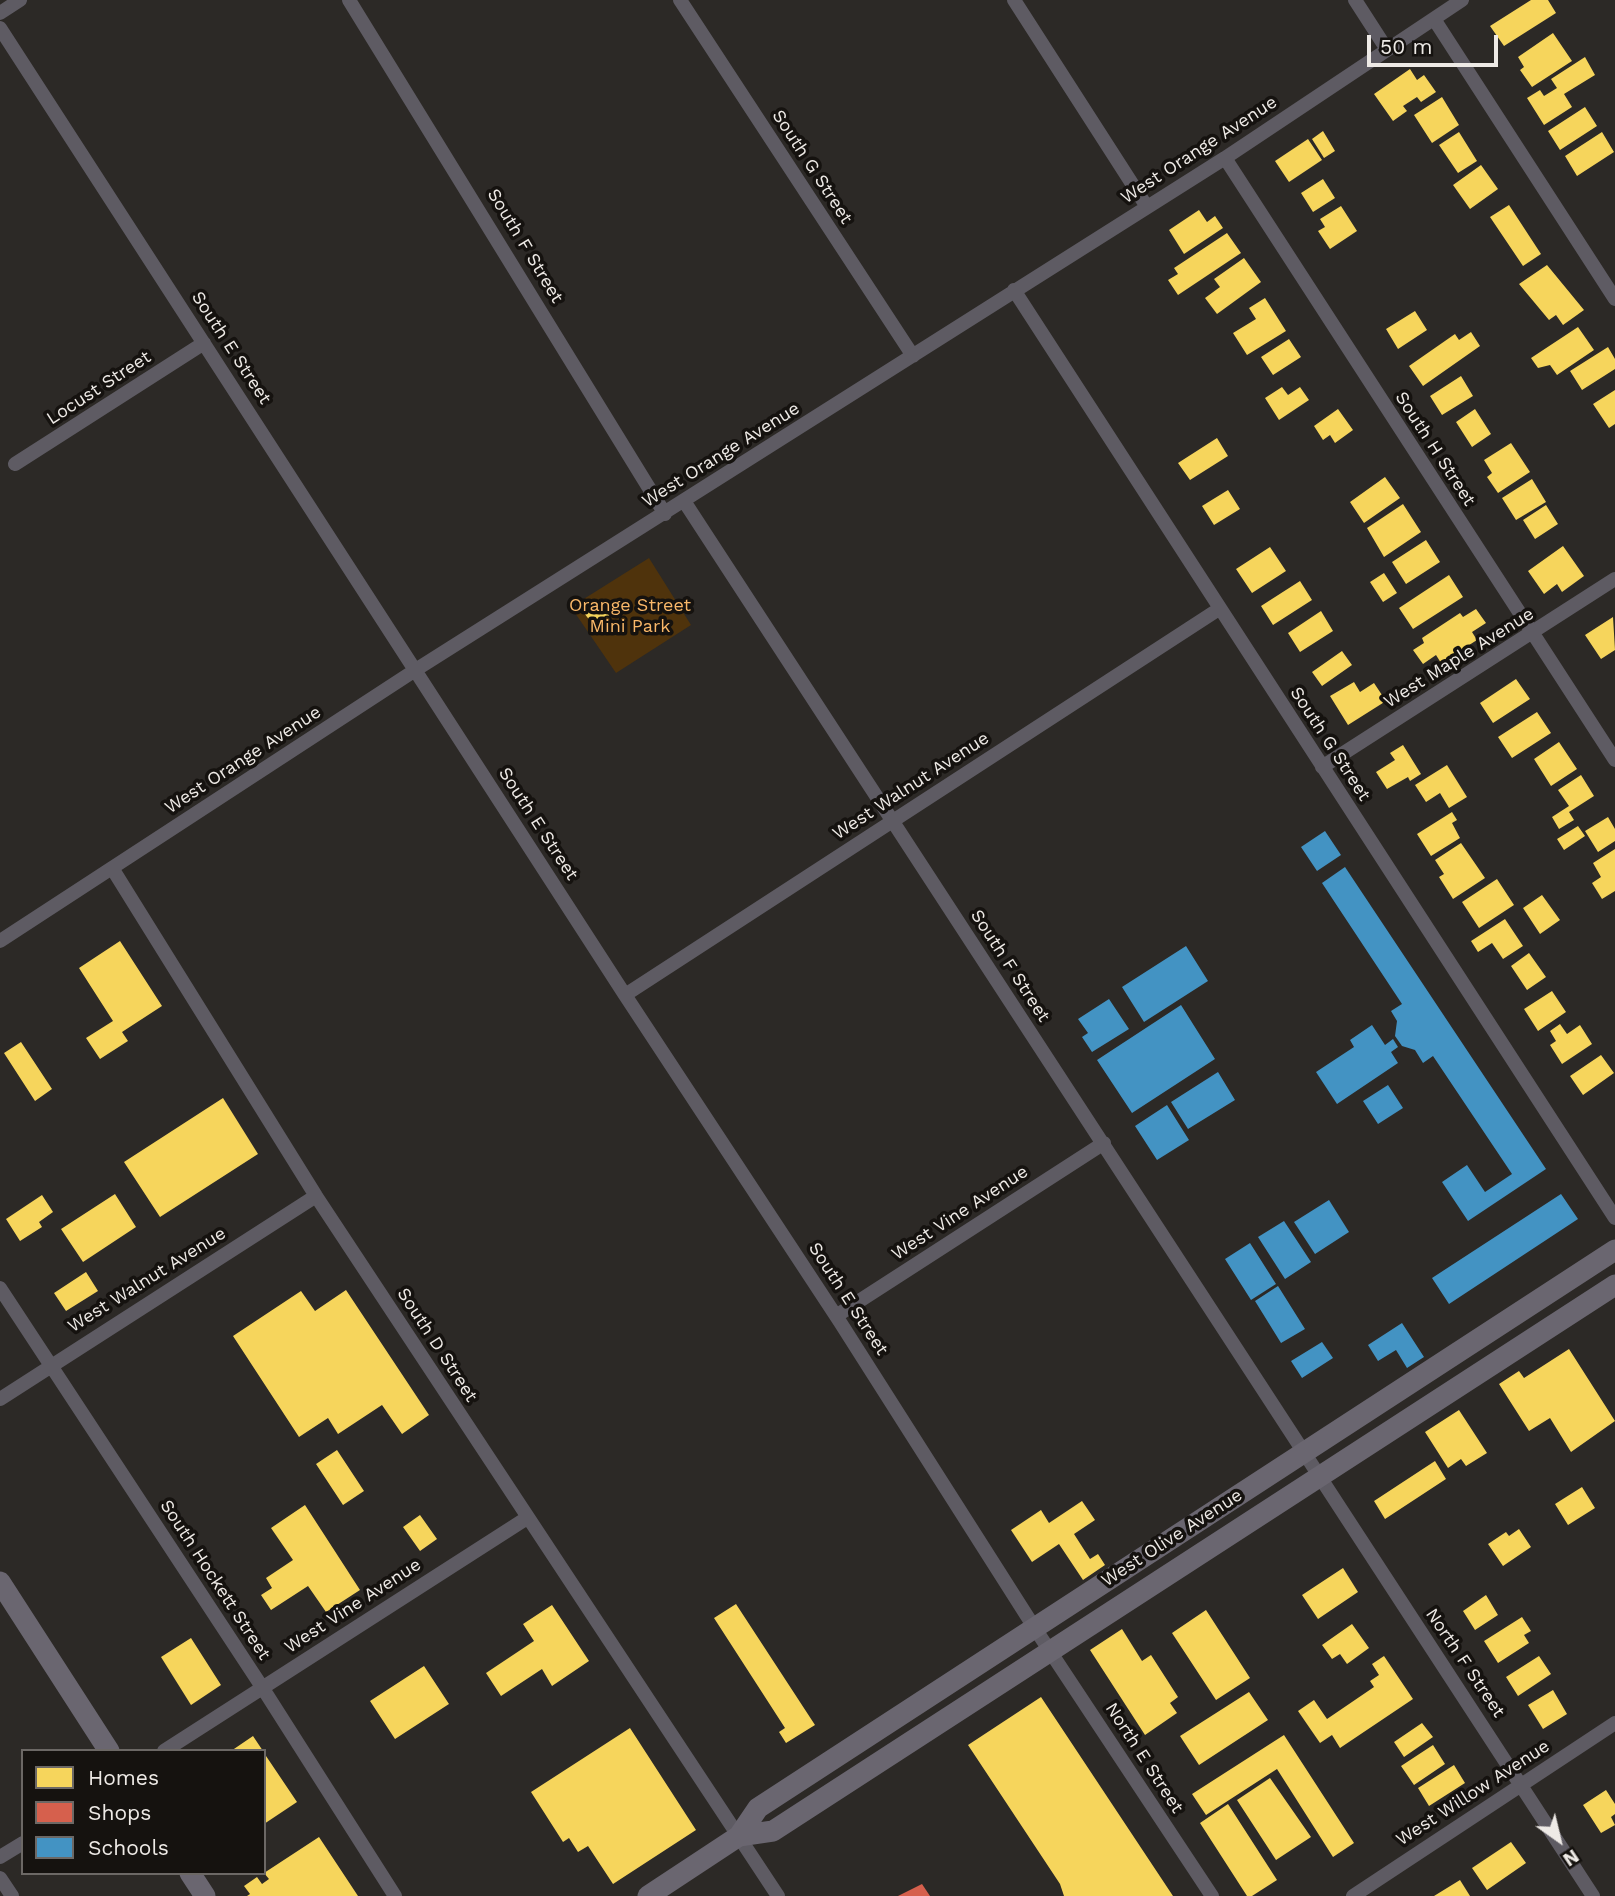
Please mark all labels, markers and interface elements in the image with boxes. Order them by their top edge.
scale bar [1370,21,1501,65]
text: 50 m [1380,34,1432,59]
street label: West Orange Avenue [1117,91,1281,209]
street label: South G Street [767,106,857,228]
street label: South F Street [482,185,568,307]
street label: South E Street [187,288,275,408]
street label: Locust Street [43,346,155,430]
street label: South H Street [1390,388,1480,510]
street label: West Orange Avenue [638,398,804,512]
park label: Orange Street Mini Park [569,595,691,638]
street label: West Maple Avenue [1380,603,1538,713]
street label: South G Street [1285,683,1375,805]
street label: West Orange Avenue [161,701,325,819]
street label: West Walnut Avenue [829,727,993,845]
street label: South E Street [494,764,582,884]
street label: South F Street [966,906,1054,1026]
street label: West Vine Avenue [888,1161,1032,1265]
street label: West Walnut Avenue [64,1223,230,1337]
street label: South E Street [804,1239,892,1359]
street label: South D Street [392,1284,482,1406]
street label: West Olive Avenue [1098,1484,1246,1592]
street label: South Hockett Street [155,1496,275,1664]
street label: West Vine Avenue [281,1554,425,1658]
street label: North F Street [1421,1604,1509,1722]
street label: North E Street [1100,1699,1188,1817]
street label: West Willow Avenue [1392,1735,1554,1851]
legend [21,1749,266,1875]
text: Homes [88,1765,159,1790]
text: Shops [88,1800,151,1825]
north arrow [1524,1805,1594,1875]
text: Schools [88,1835,169,1860]
text: N [1559,1844,1583,1871]

